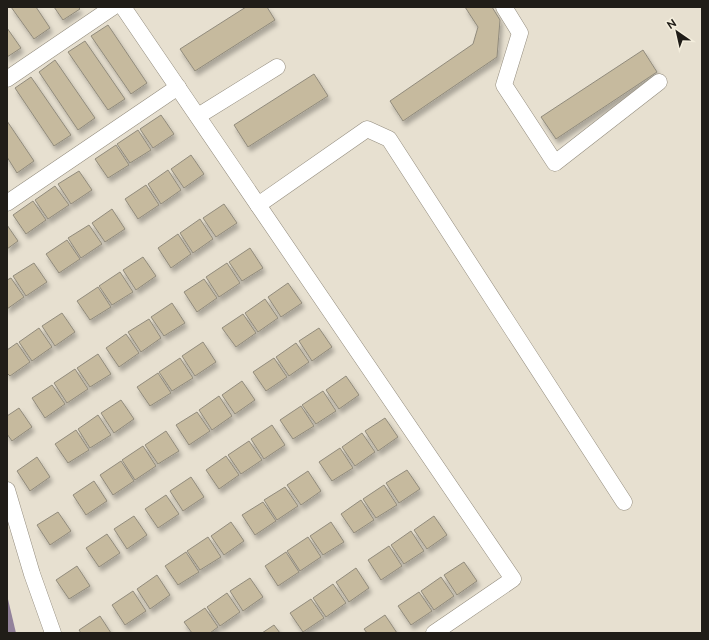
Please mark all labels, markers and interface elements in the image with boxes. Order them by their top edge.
north arrow [657,12,697,52]
text: N [665,16,679,32]

